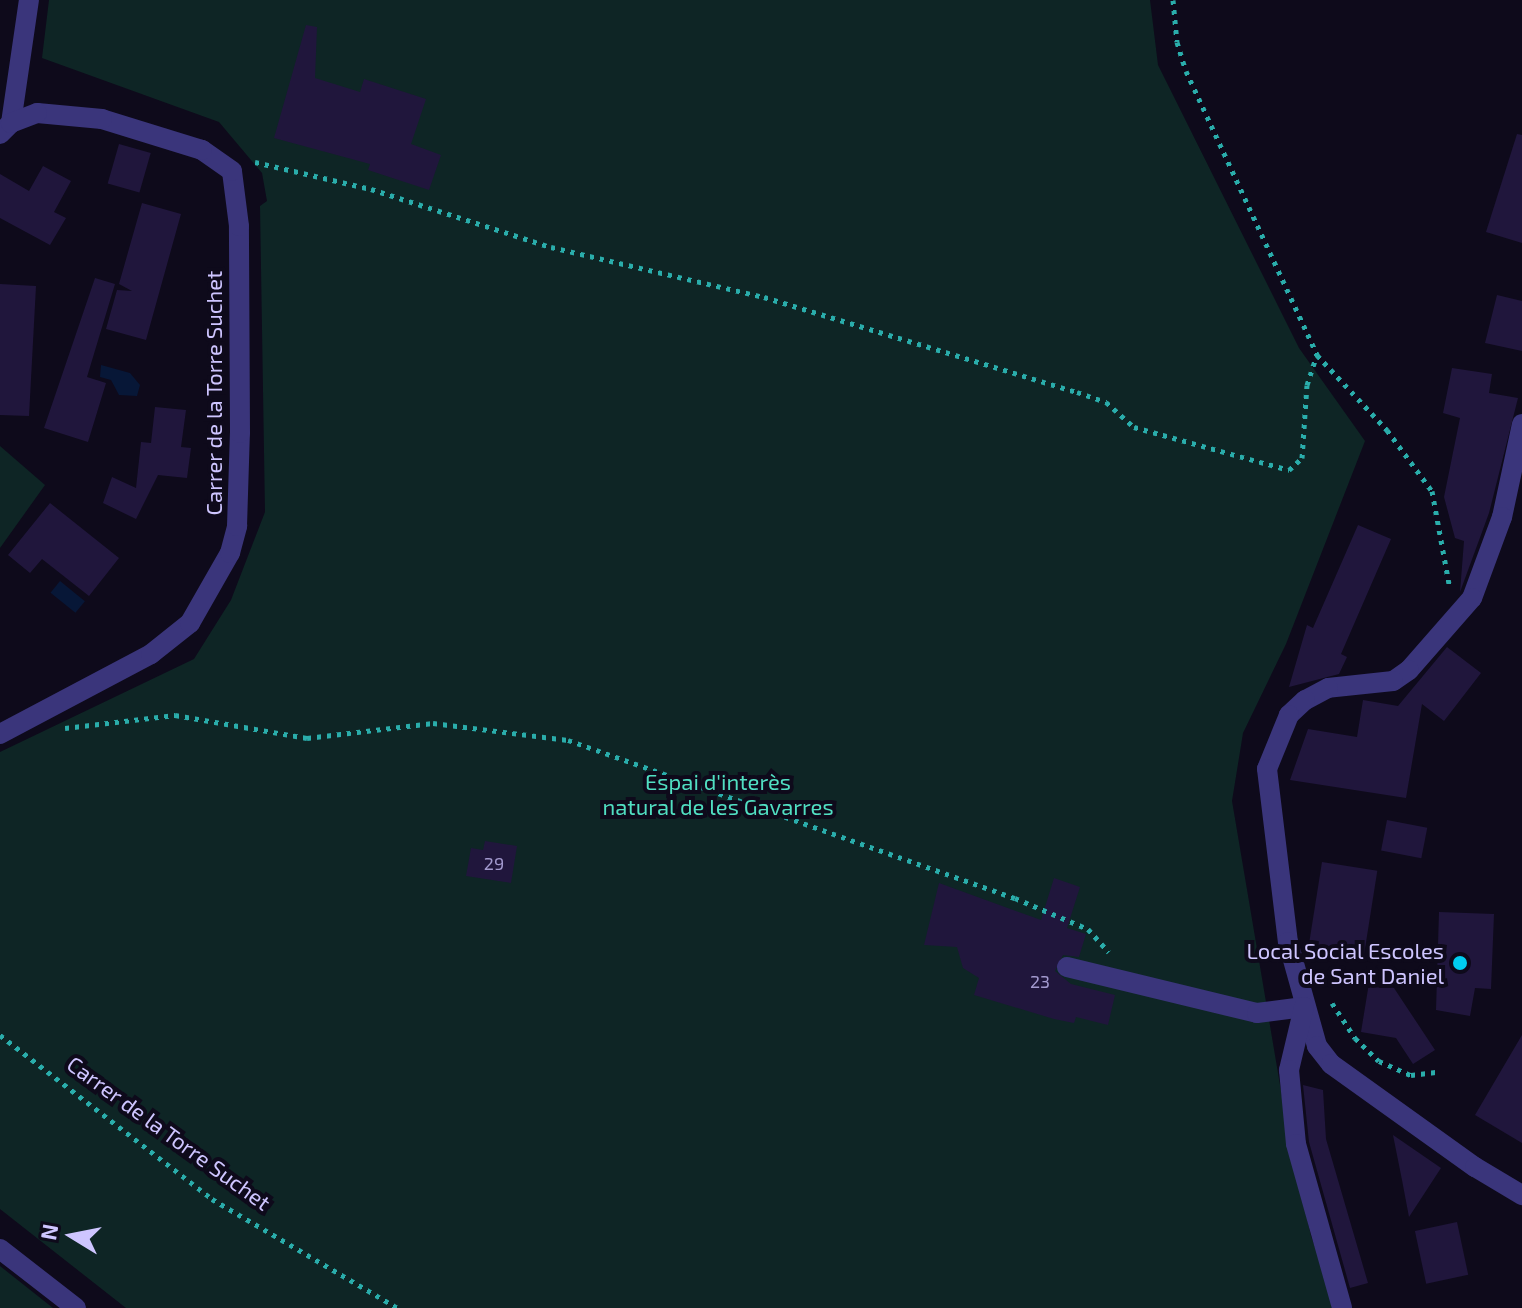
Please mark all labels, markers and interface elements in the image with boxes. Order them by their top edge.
street label: Carrer de la Torre Suchet [201,270,227,516]
park label: Espai d'interès natural de les Gavarres [602,768,834,820]
house number: 29 [484,852,504,874]
place label: Local Social Escoles de Sant Daniel [1245,937,1444,988]
marker: Local Social Escoles de Sant Daniel [1451,954,1469,972]
house number: 23 [1030,970,1050,992]
street label: Carrer de la Torre Suchet [62,1050,276,1216]
north arrow [32,1196,112,1276]
text: N [34,1222,63,1242]

